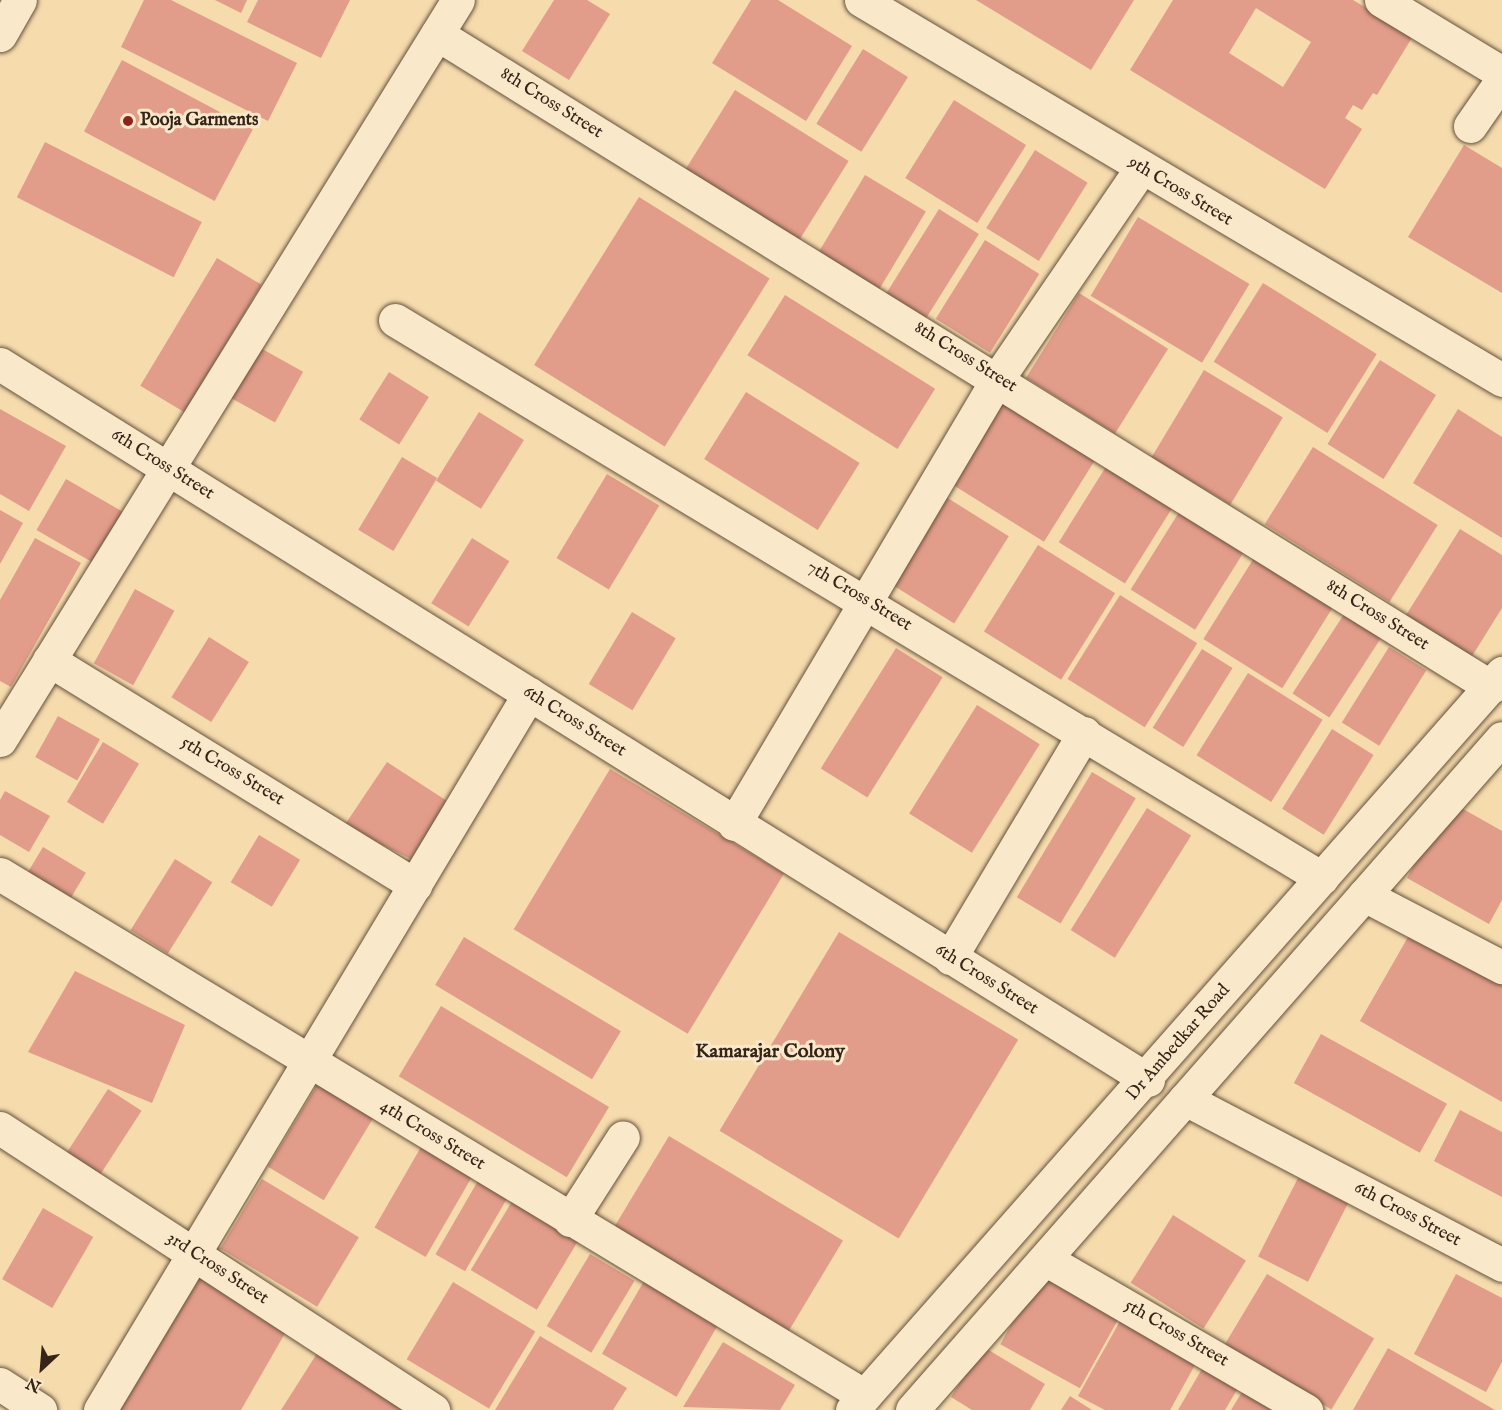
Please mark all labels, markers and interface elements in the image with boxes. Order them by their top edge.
street label: 8th Cross Street [496,64,606,144]
place label: Pooja Garments [140,110,258,132]
marker: Pooja Garments [121,114,135,128]
street label: 9th Cross Street [1124,152,1236,232]
street label: 8th Cross Street [910,318,1020,398]
street label: 6th Cross Street [106,425,218,505]
street label: 7th Cross Street [803,557,915,637]
street label: 8th Cross Street [1322,576,1432,656]
street label: 6th Cross Street [518,682,630,762]
street label: 5th Cross Street [176,733,288,811]
street label: 6th Cross Street [930,940,1042,1020]
street label: Dr Ambedkar Road [1123,980,1235,1106]
district label: Kamarajar Colony [695,1039,845,1063]
street label: 4th Cross Street [375,1096,489,1176]
street label: 6th Cross Street [1350,1178,1464,1252]
street label: 3rd Cross Street [162,1228,272,1310]
street label: 5th Cross Street [1120,1295,1232,1373]
north arrow [12,1338,72,1398]
text: N [24,1372,45,1396]

